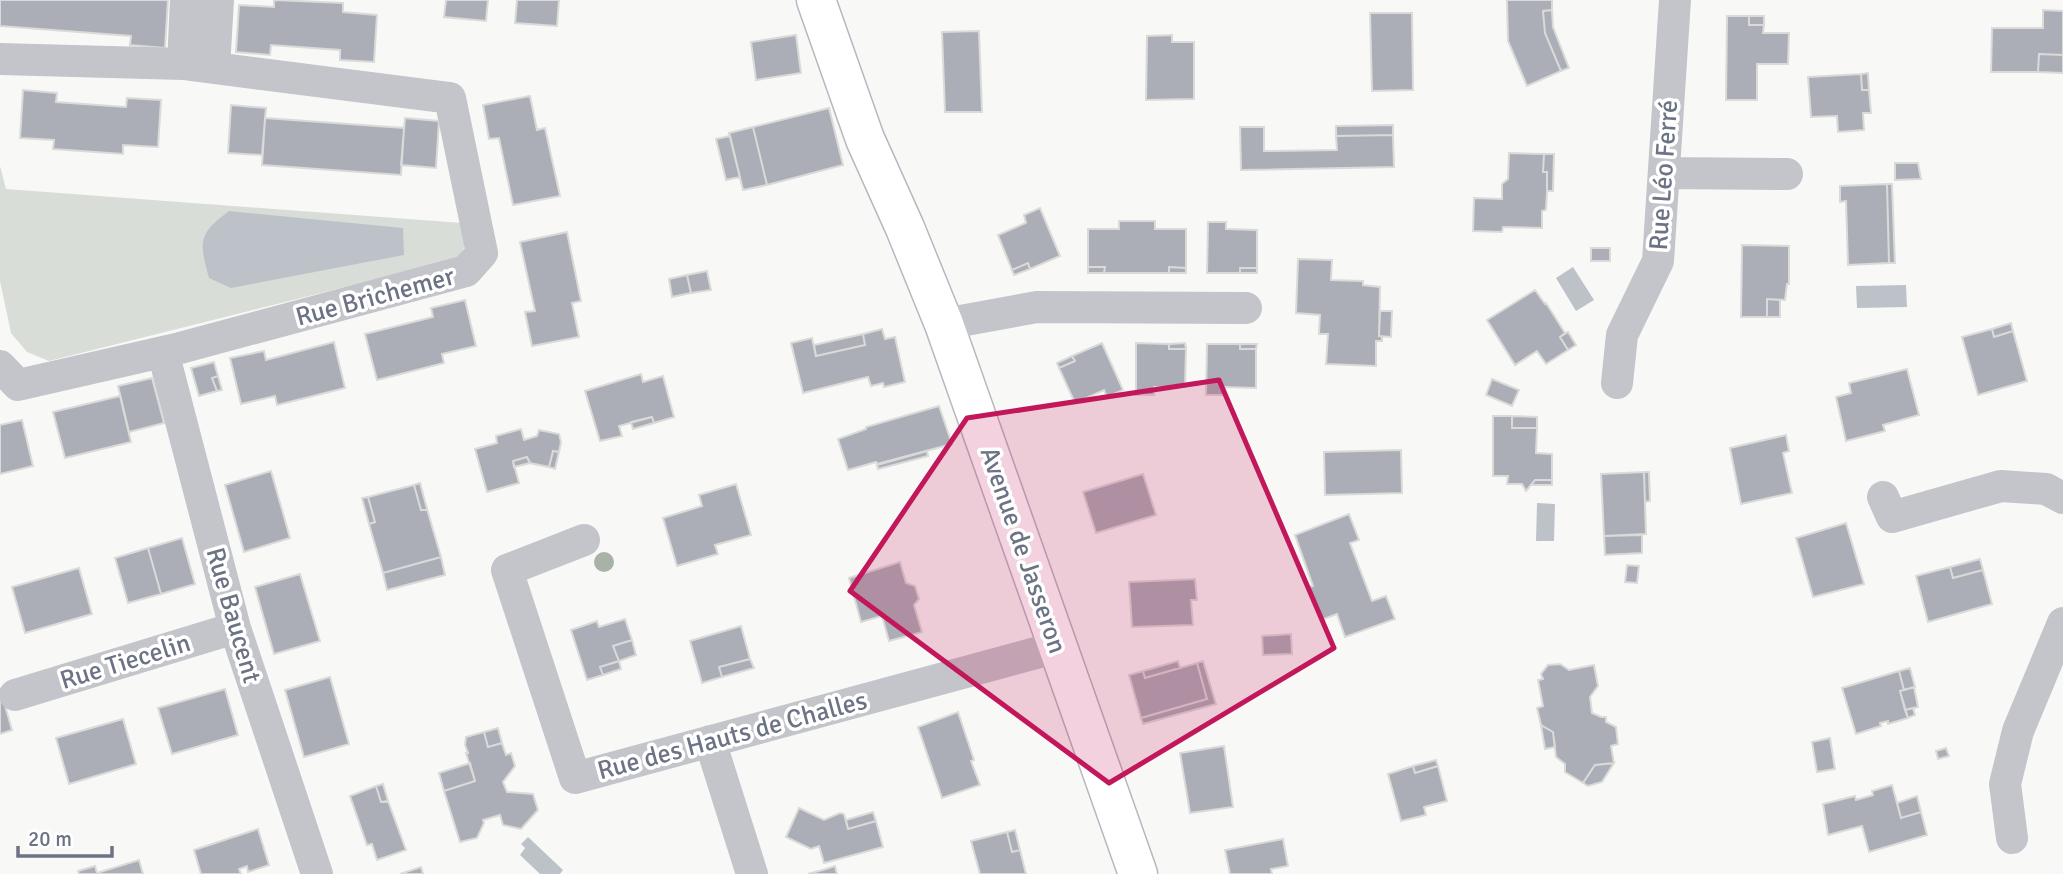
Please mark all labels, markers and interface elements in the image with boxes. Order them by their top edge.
street label: Rue Léo Ferré [1643,99,1685,251]
street label: Rue Brichemer [292,260,459,334]
street label: Avenue de Jasseron [973,443,1073,658]
street label: Rue Baucent [198,544,268,687]
street label: Rue Tiecelin [56,627,194,697]
street label: Rue des Hauts de Challes [594,685,870,787]
scale bar [18,814,112,858]
text: 20 m [28,826,72,852]

